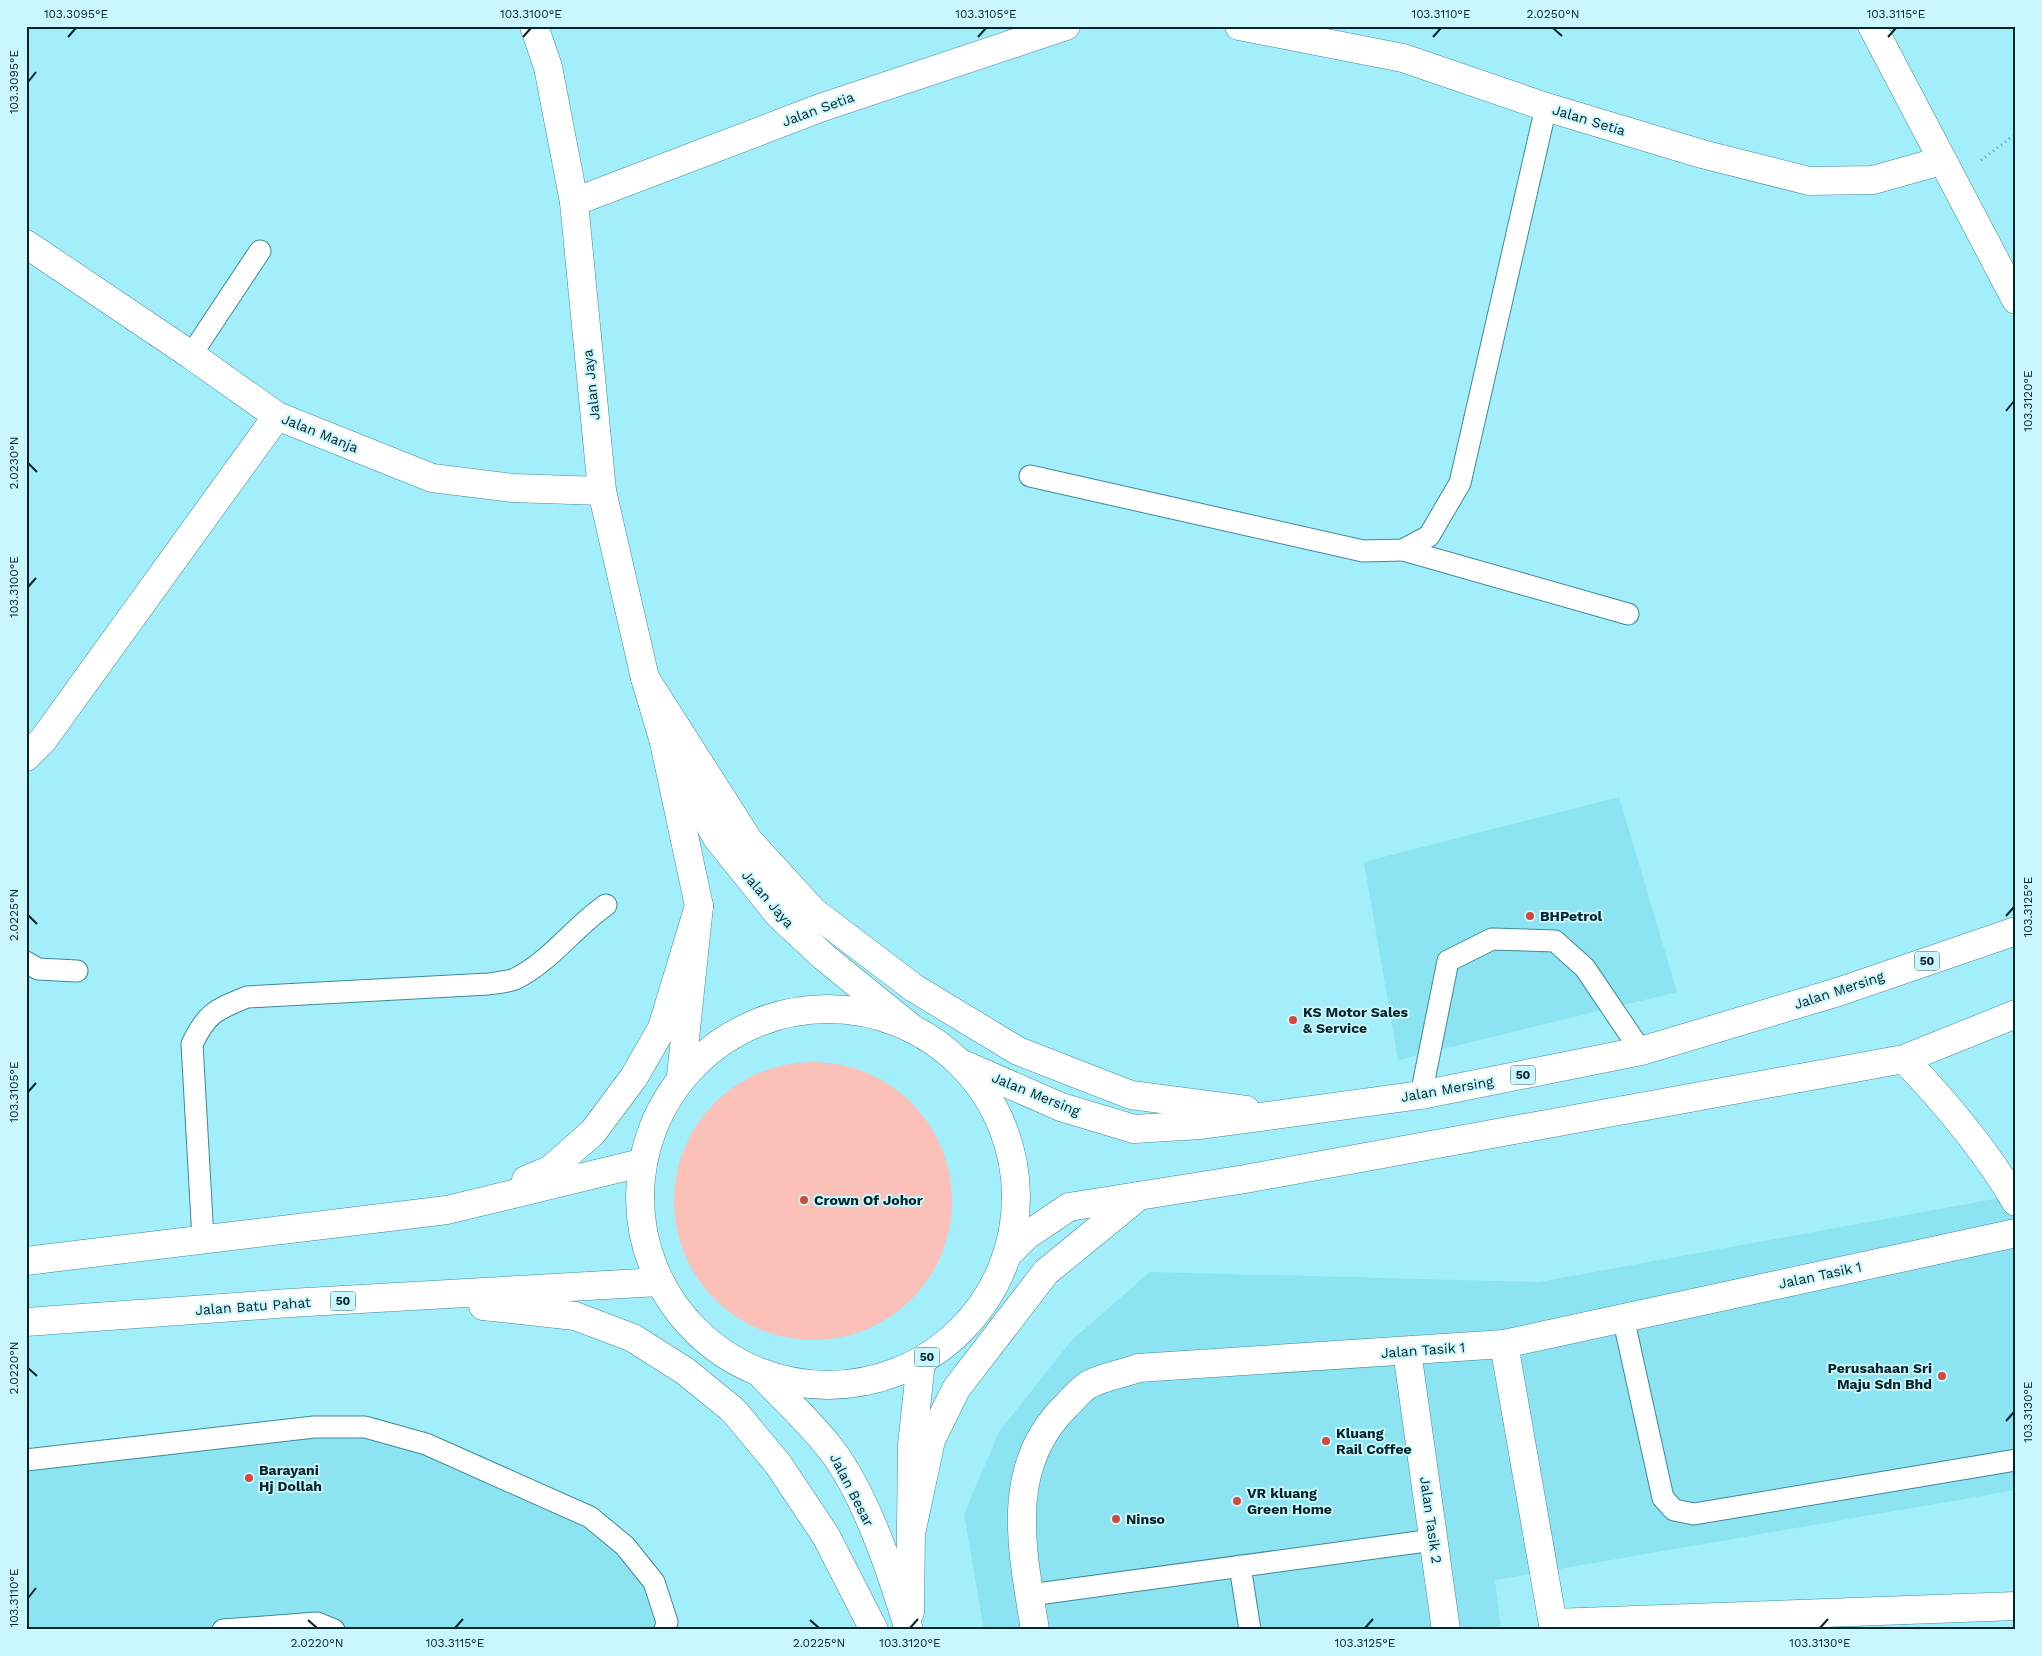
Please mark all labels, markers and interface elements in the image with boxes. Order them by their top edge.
text: 103.3095°E [44,7,108,21]
text: 103.3100°E [500,7,562,21]
text: 103.3105°E [955,7,1017,21]
text: 103.3110°E [1411,7,1471,21]
text: 2.0250°N [1526,7,1580,21]
text: 103.3115°E [1867,7,1926,21]
text: 103.3095°E [7,50,21,114]
street label: Jalan Setia [780,89,856,129]
street label: Jalan Setia [1551,101,1628,139]
street label: Jalan Jaya [579,349,603,421]
text: 103.3120°E [2021,370,2035,432]
street label: Jalan Manja [279,410,361,456]
text: 2.0230°N [7,436,21,490]
text: 103.3100°E [7,556,21,618]
street label: Jalan Jaya [739,867,797,931]
text: 103.3125°E [2021,876,2035,937]
text: 2.0225°N [7,889,21,941]
place label: BHPetrol [1540,908,1603,924]
marker: BHPetrol [1524,910,1536,922]
road number: 50 [1914,951,1940,970]
street label: Jalan Mersing [1792,968,1887,1012]
place label: KS Motor Sales & Service [1303,1004,1409,1036]
marker: KS Motor Sales & Service [1287,1014,1299,1026]
text: 103.3105°E [7,1061,21,1123]
road number: 50 [1510,1066,1536,1084]
street label: Jalan Mersing [990,1069,1083,1119]
street label: Jalan Mersing [1399,1073,1495,1105]
place label: Crown Of Johor [814,1192,923,1208]
marker: Crown Of Johor [798,1194,810,1206]
street label: Jalan Tasik 1 [1777,1258,1863,1292]
road number: 50 [330,1292,356,1310]
street label: Jalan Batu Pahat [195,1294,312,1318]
street label: Jalan Tasik 1 [1380,1339,1466,1361]
text: 2.0220°N [7,1341,21,1395]
road number: 50 [914,1348,940,1366]
place label: Perusahaan Sri Maju Sdn Bhd [1828,1360,1932,1392]
marker: Perusahaan Sri Maju Sdn Bhd [1936,1370,1948,1382]
text: 103.3130°E [2021,1381,2035,1443]
place label: Kluang Rail Coffee [1336,1425,1412,1457]
marker: Kluang Rail Coffee [1320,1435,1332,1447]
street label: Jalan Besar [827,1451,877,1529]
place label: Barayani Hj Dollah [259,1462,322,1494]
marker: Barayani Hj Dollah [243,1472,255,1484]
street label: Jalan Tasik 2 [1417,1476,1445,1564]
place label: VR kluang Green Home [1247,1485,1332,1517]
marker: VR kluang Green Home [1231,1495,1243,1507]
place label: Ninso [1126,1511,1165,1527]
marker: Ninso [1110,1513,1122,1525]
text: 103.3110°E [7,1568,21,1628]
text: 2.0220°N [290,1636,344,1650]
text: 103.3115°E [426,1636,485,1650]
text: 2.0225°N [793,1636,845,1650]
text: 103.3120°E [879,1636,941,1650]
text: 103.3125°E [1335,1636,1396,1650]
text: 103.3130°E [1789,1636,1851,1650]

